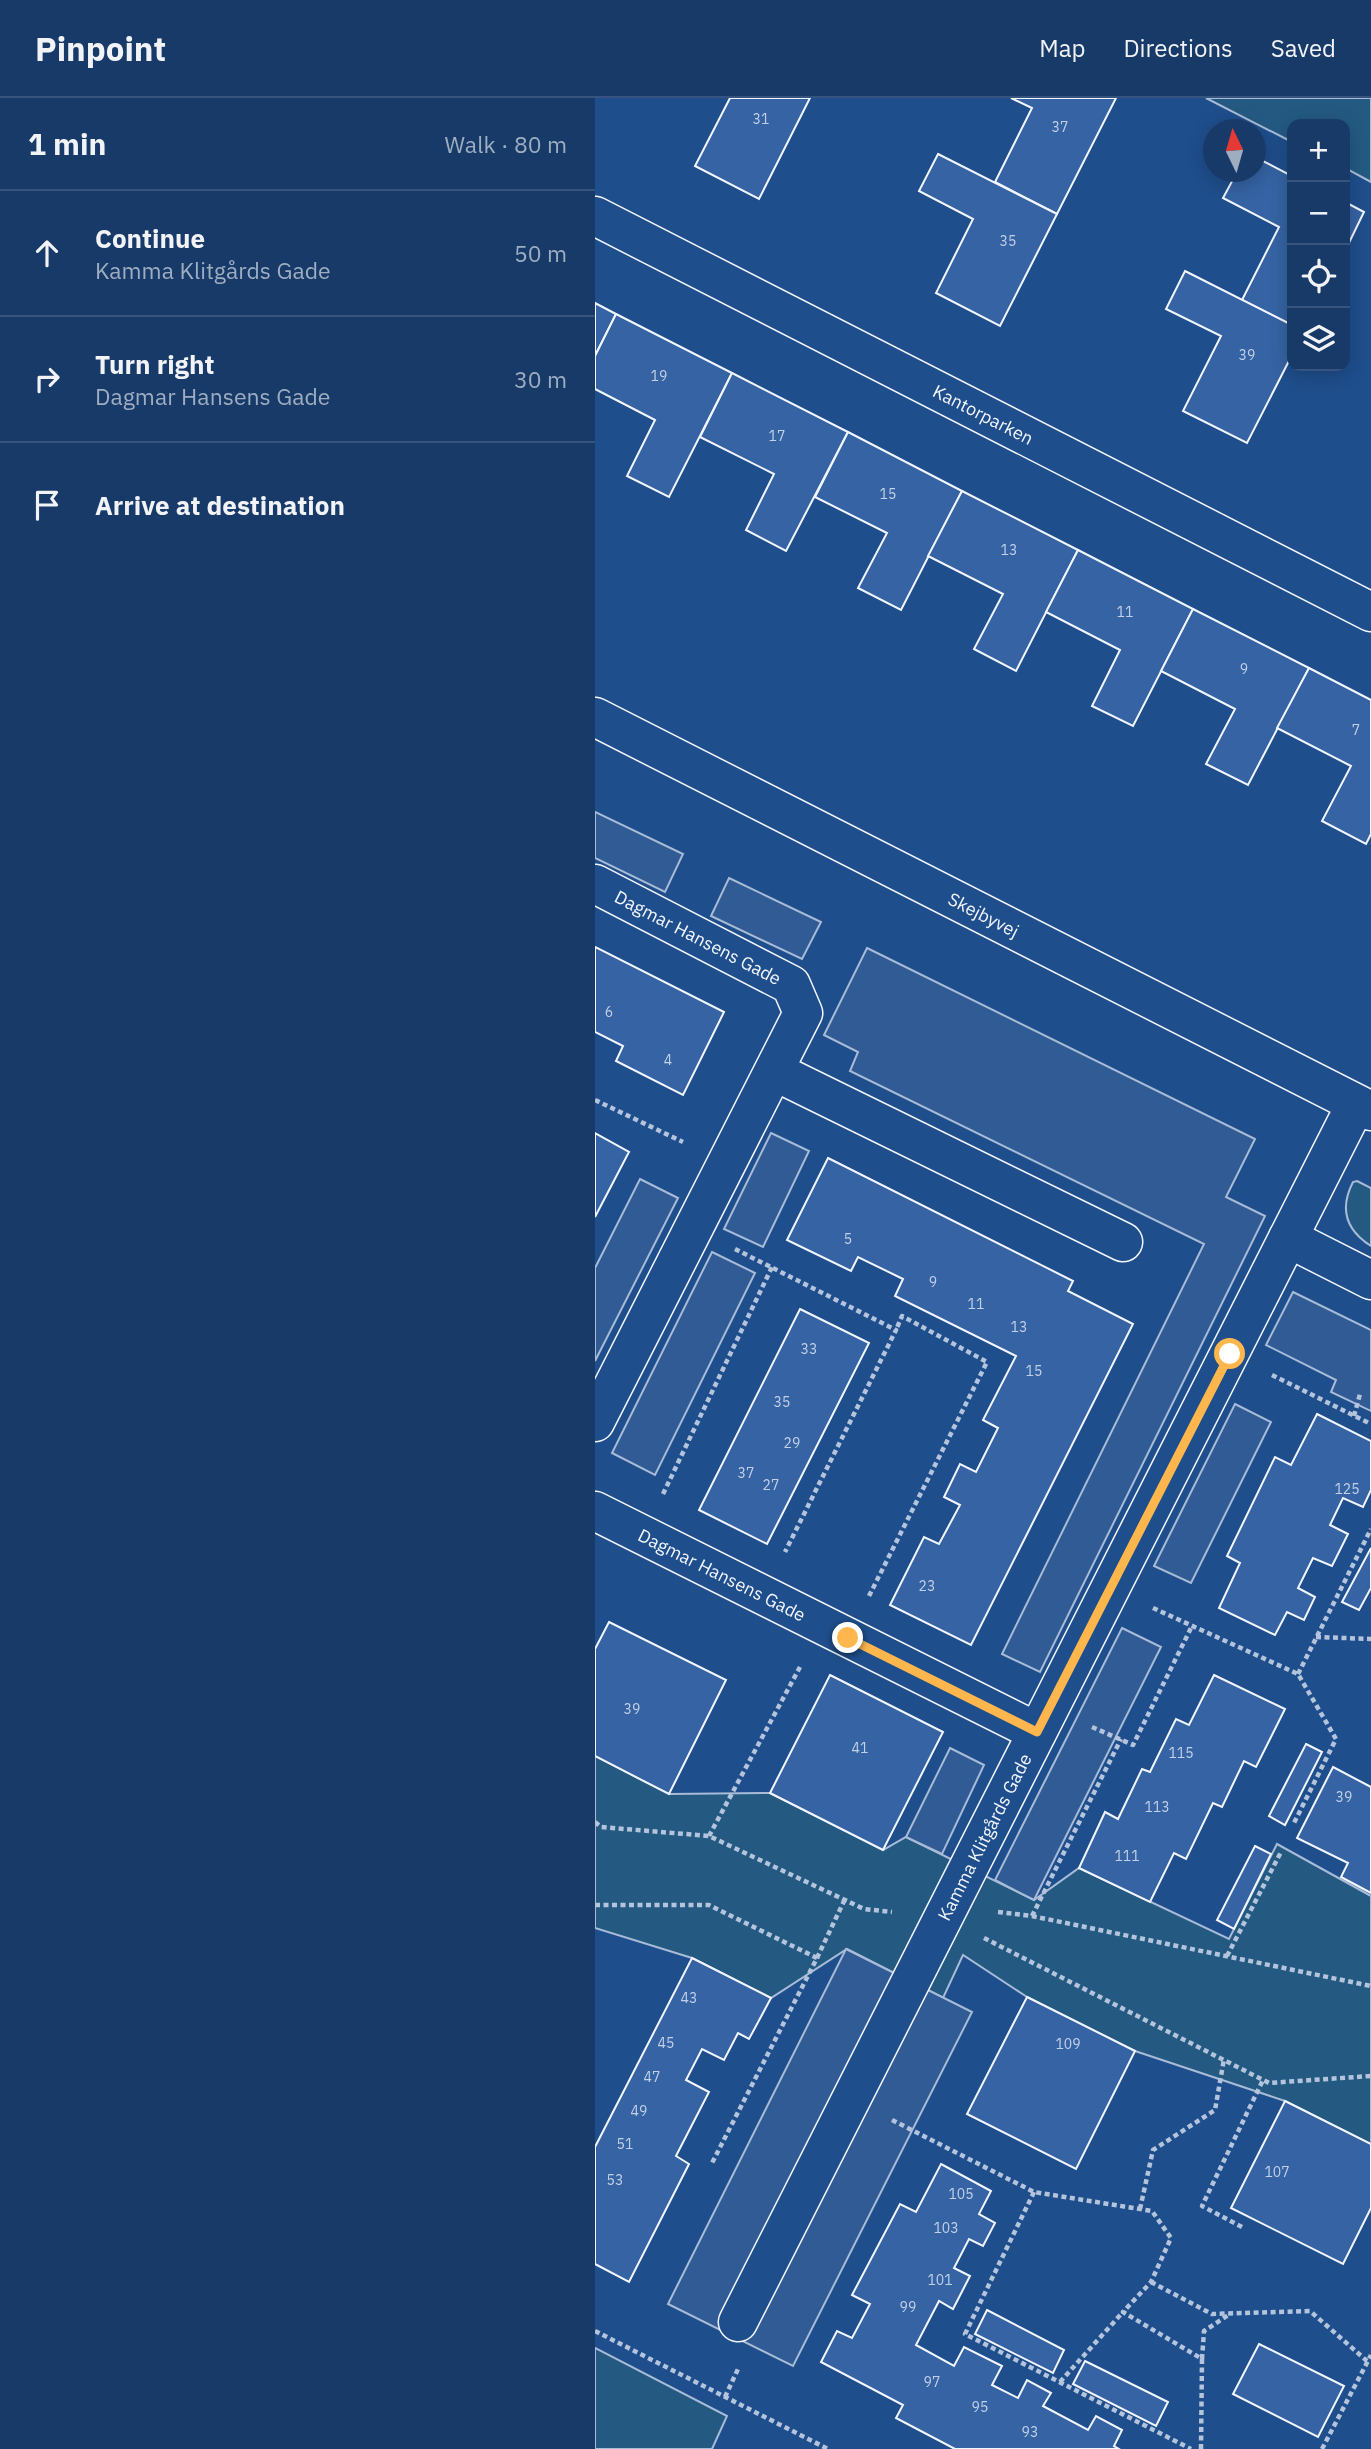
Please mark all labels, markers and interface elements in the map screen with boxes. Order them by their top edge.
text: Pinpoint [35,27,166,70]
text: Map [1039,32,1085,64]
text: Directions [1123,32,1233,64]
text: Saved [1271,32,1336,64]
house number: 31 [753,110,769,128]
house number: 37 [1052,118,1068,136]
north arrow [1203,119,1266,182]
map controls [1287,119,1350,371]
button: + [1287,119,1350,182]
text: 1 min [28,124,106,163]
text: Walk · 80 m [445,129,567,159]
button: − [1287,182,1350,245]
text: Continue [95,221,205,255]
house number: 35 [1000,232,1016,250]
icon: ahead [28,234,66,272]
text: 50 m [514,238,567,268]
button: locate [1287,245,1350,308]
text: Kamma Klitgårds Gade [95,255,331,285]
button: layers [1287,308,1350,371]
house number: 39 [1239,346,1255,364]
text: Turn right [95,347,214,381]
icon: right [28,360,66,398]
text: 30 m [514,364,567,394]
house number: 19 [651,367,667,385]
street label: Kantorparken [929,379,1038,449]
text: Dagmar Hansens Gade [95,381,330,411]
house number: 17 [769,427,785,445]
house number: 15 [880,485,896,503]
icon: arrive [28,486,66,524]
text: Arrive at destination [95,488,345,522]
house number: 13 [1001,541,1017,559]
house number: 11 [1117,603,1133,621]
house number: 9 [1240,660,1248,678]
house number: 7 [1352,721,1360,739]
street label: Dagmar Hansens Gade [611,885,785,990]
street label: Skejbyvej [944,887,1023,942]
house number: 6 [605,1003,613,1021]
house number: 4 [664,1051,672,1069]
house number: 5 [844,1230,852,1248]
house number: 9 [929,1273,937,1291]
house number: 11 [968,1295,984,1313]
house number: 13 [1011,1318,1027,1336]
route start [1214,1338,1245,1369]
house number: 33 [801,1340,817,1358]
house number: 15 [1026,1362,1042,1380]
house number: 35 [774,1393,790,1411]
house number: 29 [784,1434,800,1452]
house number: 37 [738,1464,754,1482]
house number: 27 [763,1476,779,1494]
house number: 125 [1334,1480,1360,1498]
street label: Dagmar Hansens Gade [634,1523,810,1626]
house number: 23 [919,1577,935,1595]
route end [832,1622,863,1653]
house number: 39 [624,1700,640,1718]
house number: 41 [852,1739,868,1757]
house number: 115 [1168,1744,1194,1762]
street label: Kamma Klitgårds Gade [932,1749,1036,1924]
house number: 39 [1336,1788,1352,1806]
house number: 113 [1144,1798,1170,1816]
house number: 111 [1114,1847,1140,1865]
house number: 43 [681,1989,697,2007]
house number: 45 [658,2034,674,2052]
house number: 109 [1055,2035,1081,2053]
house number: 47 [644,2068,660,2086]
house number: 49 [631,2102,647,2120]
house number: 51 [617,2135,633,2153]
house number: 107 [1264,2163,1290,2181]
house number: 53 [607,2171,623,2189]
house number: 105 [948,2185,974,2203]
house number: 103 [933,2219,959,2237]
house number: 101 [927,2271,953,2289]
house number: 99 [900,2298,916,2316]
house number: 97 [924,2373,940,2391]
house number: 95 [972,2398,988,2416]
house number: 93 [1022,2423,1038,2441]

